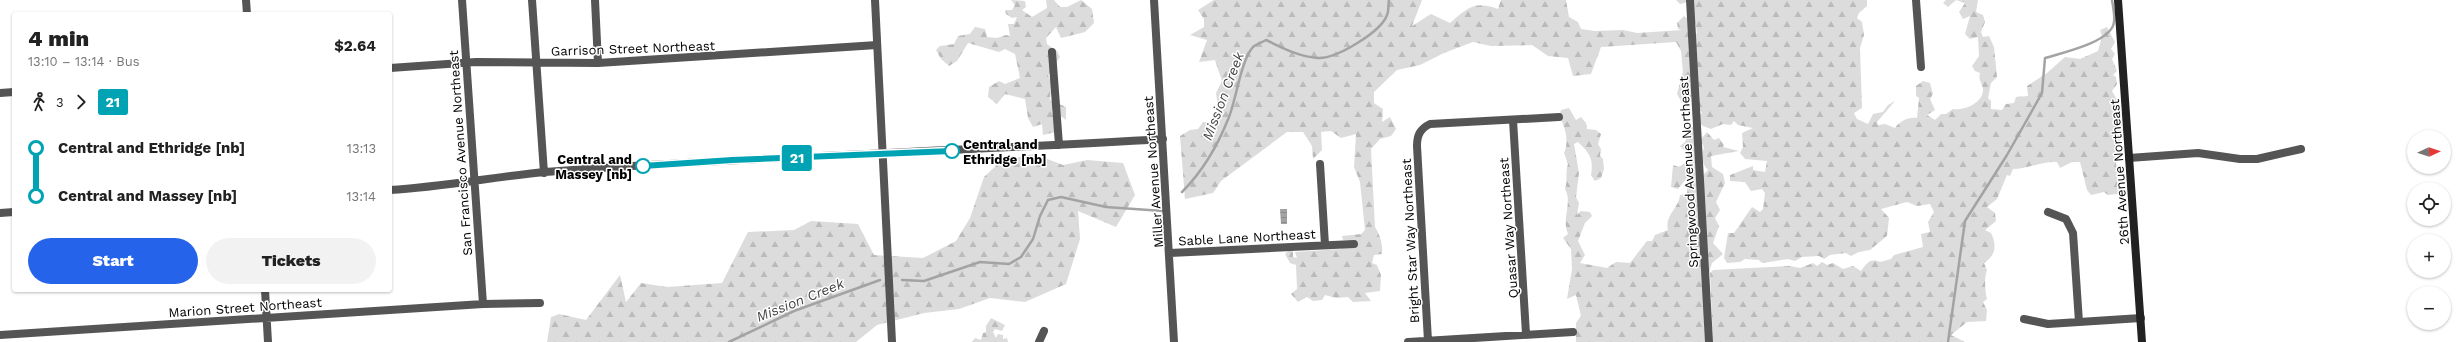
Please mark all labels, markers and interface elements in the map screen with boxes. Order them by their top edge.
text: 4 min [28,26,89,51]
text: $2.64 [334,37,376,55]
street label: Garrison Street Northeast [551,38,716,59]
street label: San Francisco Avenue Northeast [446,49,475,256]
water label: Mission Creek [1199,49,1247,142]
text: 13:10 – 13:14 · Bus [28,54,140,69]
street label: Springwood Avenue Northeast [1676,75,1701,268]
icon: walk [28,91,50,113]
icon: forward [70,91,92,113]
text: 21 [106,94,120,110]
text: 3 [56,95,64,110]
street label: Miller Avenue Northeast [1141,95,1166,248]
street label: 26th Avenue Northeast [2107,98,2132,245]
north arrow [2407,130,2451,174]
map controls [2407,130,2451,330]
place label: Central and Ethridge [nb] [963,137,1047,167]
text: Central and Ethridge [nb] [58,139,245,157]
text: 13:13 [347,141,376,156]
marker: Central and Ethridge [nb] [944,143,960,159]
line badge: 21 [779,145,815,171]
text: 21 [790,150,804,166]
place label: Central and Massey [nb] [555,152,632,182]
street label: Quasar Way Northeast [1496,157,1521,299]
marker: Central and Massey [nb] [635,158,651,174]
street label: Bright Star Way Northeast [1399,158,1422,324]
button: locate [2407,182,2451,226]
text: Central and Massey [nb] [58,187,237,205]
text: 13:14 [346,189,376,204]
street label: Sable Lane Northeast [1178,226,1317,249]
button: + [2407,234,2451,278]
button: Start [28,238,198,284]
button: Tickets [206,238,376,284]
water label: Mission Creek [754,275,846,325]
button: − [2407,286,2451,330]
street label: Marion Street Northeast [168,295,323,320]

